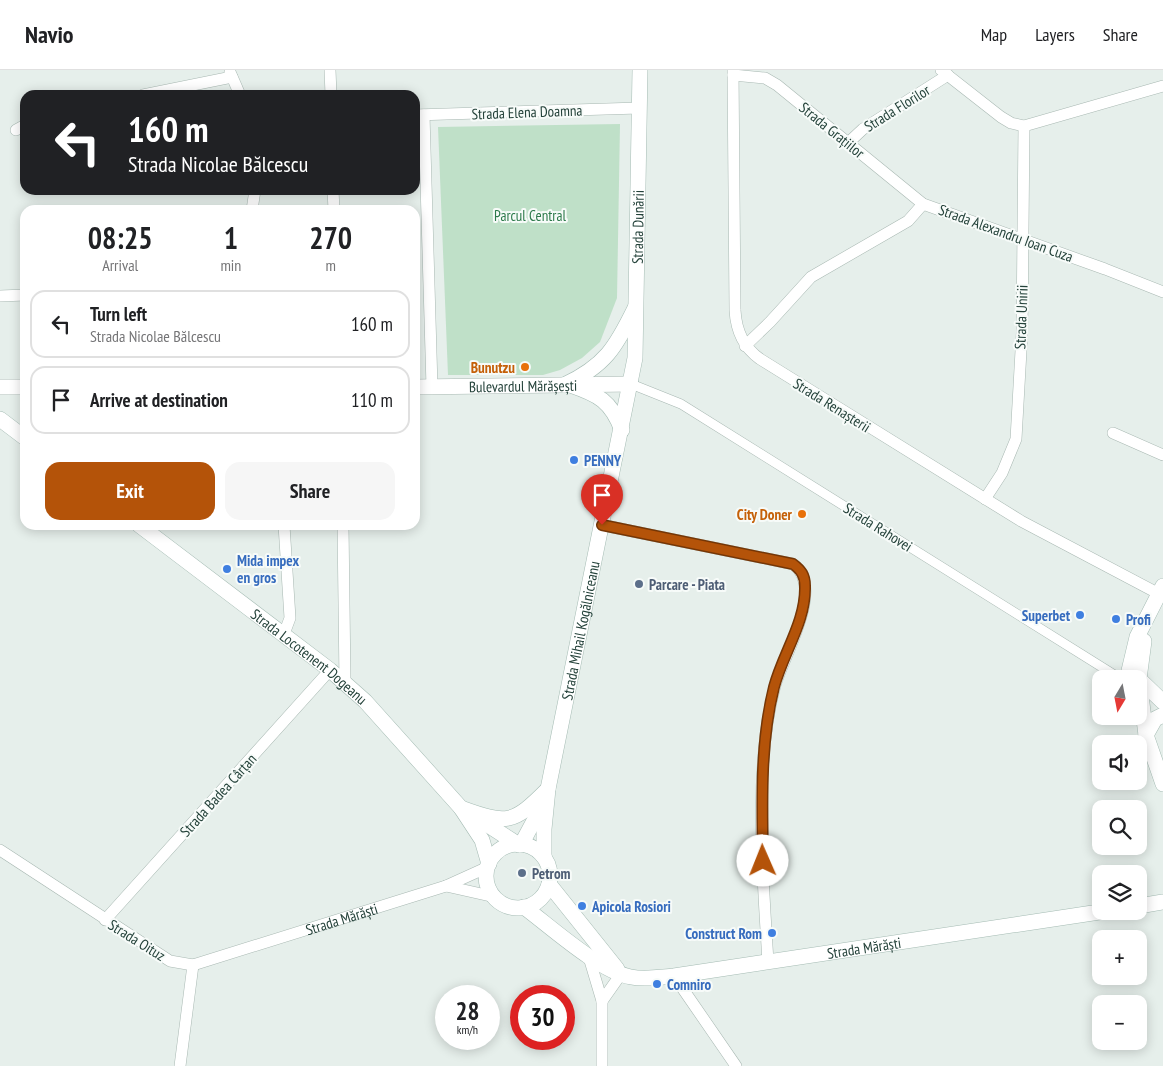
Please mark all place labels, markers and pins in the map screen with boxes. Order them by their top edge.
place label: Bunutzu [471,358,515,377]
marker: Bunutzu [519,361,531,373]
place label: PENNY [584,451,622,470]
marker: PENNY [568,454,580,466]
pin [581,474,623,525]
place label: City Doner [737,505,793,524]
marker: City Doner [796,508,808,520]
place label: Mida impex en gros [237,551,299,587]
marker: Mida impex en gros [221,563,233,575]
place label: Parcare - Piata [649,575,725,594]
marker: Parcare - Piata [633,578,645,590]
place label: Superbet [1022,606,1071,625]
marker: Superbet [1074,609,1086,621]
place label: Profi [1126,610,1151,629]
marker: Profi [1110,613,1122,625]
place label: Petrom [532,864,571,883]
marker: Petrom [516,867,528,879]
place label: Apicola Rosiori [591,897,671,916]
marker: Apicola Rosiori [576,900,588,912]
place label: Construct Rom [685,924,762,943]
marker: Construct Rom [766,927,778,939]
place label: Comniro [667,975,712,994]
marker: Comniro [651,978,663,990]

